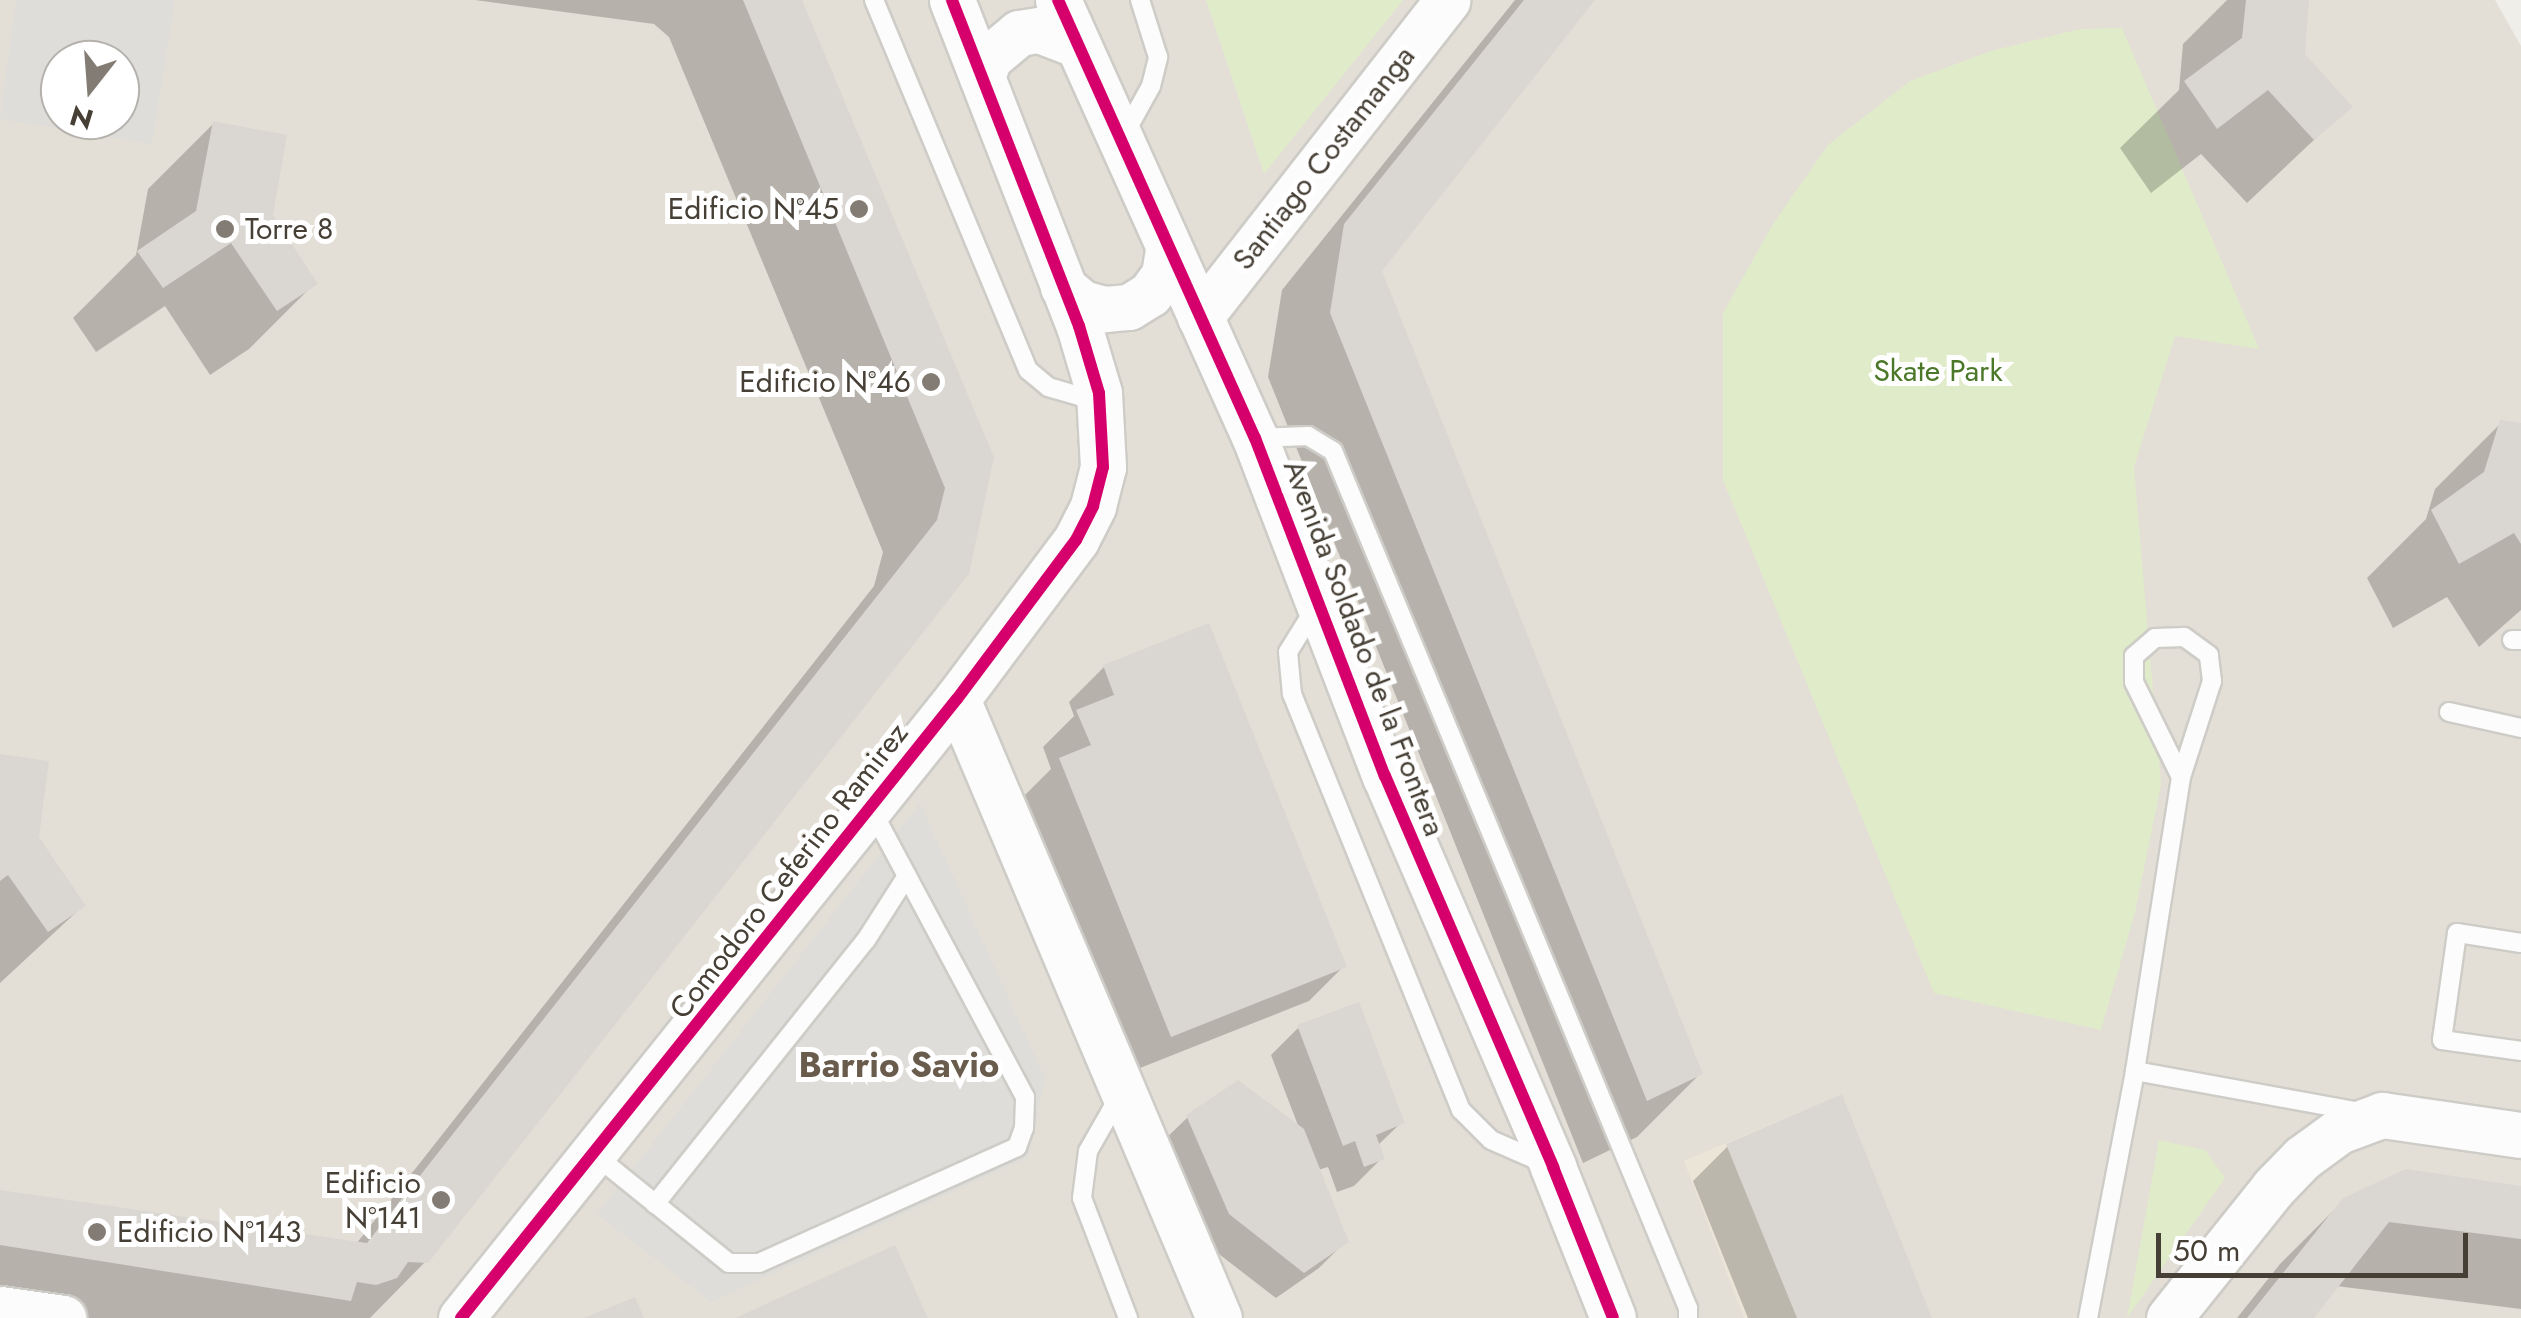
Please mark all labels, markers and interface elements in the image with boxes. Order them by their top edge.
street label: Santiago Costamanga [1225,39,1423,277]
north arrow [40,40,140,140]
text: N [65,94,98,140]
place label: Edificio N°45 [668,191,839,227]
marker: Edificio N°45 [848,198,870,220]
place label: Torre 8 [245,211,333,247]
marker: Torre 8 [214,218,236,240]
park label: Skate Park [1873,353,2003,389]
place label: Edificio N°46 [739,364,911,400]
marker: Edificio N°46 [920,371,942,393]
street label: Avenida Soldado de la Frontera [1276,455,1452,841]
street label: Comodoro Ceferino Ramirez [662,716,916,1026]
district label: Barrio Savio [798,1044,1000,1086]
place label: Edificio N°141 [325,1165,421,1236]
marker: Edificio N°141 [430,1189,452,1211]
scale bar [2161,1213,2474,1275]
place label: Edificio N°143 [117,1214,301,1250]
marker: Edificio N°143 [86,1221,108,1243]
text: 50 m [2173,1229,2240,1272]

